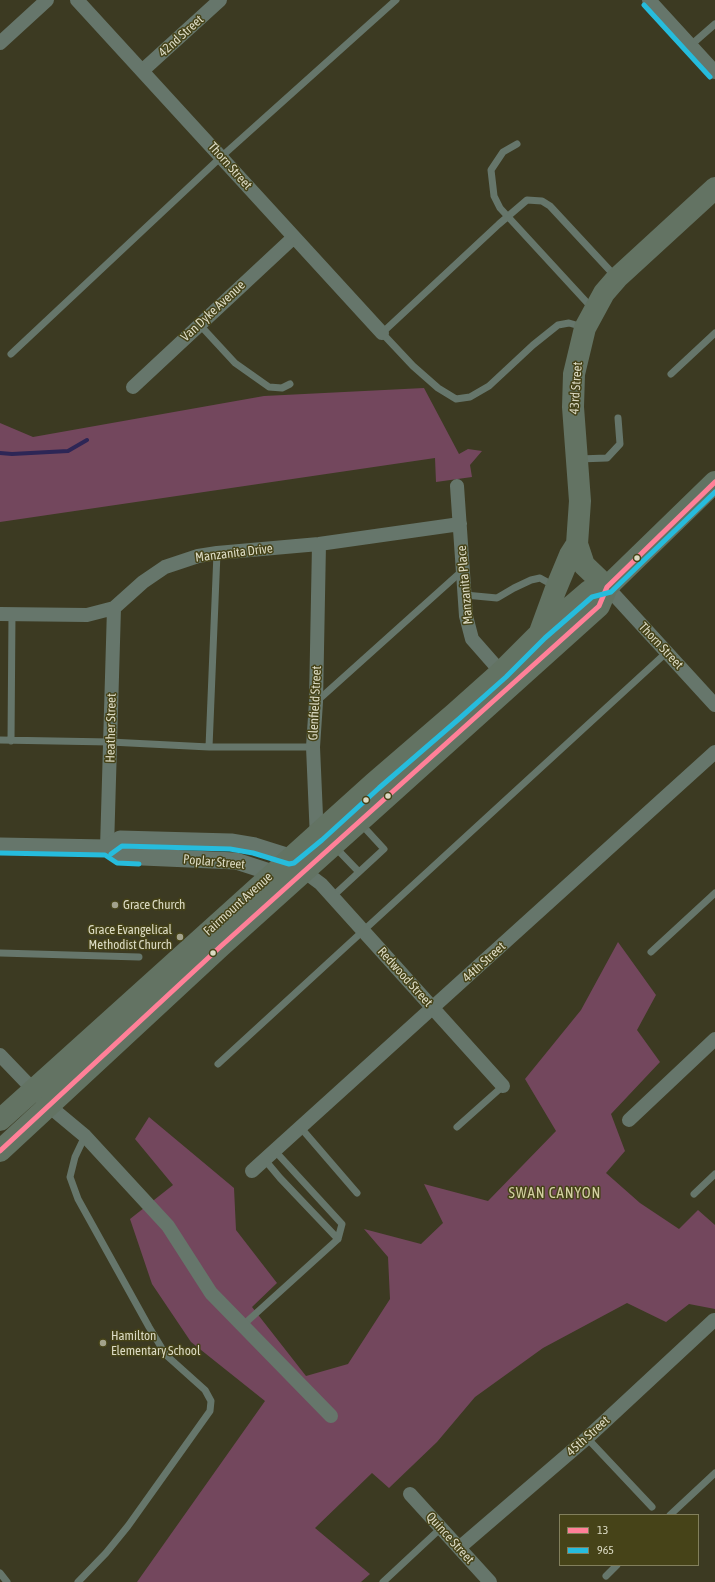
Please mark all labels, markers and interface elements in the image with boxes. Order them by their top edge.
street label: 42nd Street [155,12,207,60]
street label: Thorn Street [205,139,255,193]
street label: Van Dyke Avenue [178,277,248,345]
street label: 43rd Street [566,361,586,415]
street label: Manzanita Drive [194,541,274,565]
street label: Manzanita Place [454,545,476,625]
unlabelled marker [632,553,642,563]
street label: Thorn Street [635,619,687,673]
street label: Glenfield Street [305,665,325,741]
street label: Heather Street [103,693,119,763]
unlabelled marker [383,791,393,801]
unlabelled marker [361,795,371,805]
street label: Poplar Street [182,852,246,872]
street label: Fairmount Avenue [200,869,276,939]
place label: Grace Church [123,897,185,913]
marker: Grace Church [110,900,120,910]
place label: Grace Evangelical Methodist Church [88,922,172,953]
marker: Grace Evangelical Methodist Church [175,932,185,942]
street label: 44th Street [459,939,509,985]
street label: Redwood Street [374,944,436,1010]
unlabelled marker [208,948,218,958]
district label: SWAN CANYON [509,1184,601,1202]
place label: Hamilton Elementary School [111,1328,200,1359]
marker: Hamilton Elementary School [98,1338,108,1348]
street label: 45th Street [563,1413,613,1459]
street label: Quince Street [423,1509,477,1567]
legend [559,1514,699,1566]
text: 13 [597,1523,608,1537]
text: 965 [597,1543,614,1557]

